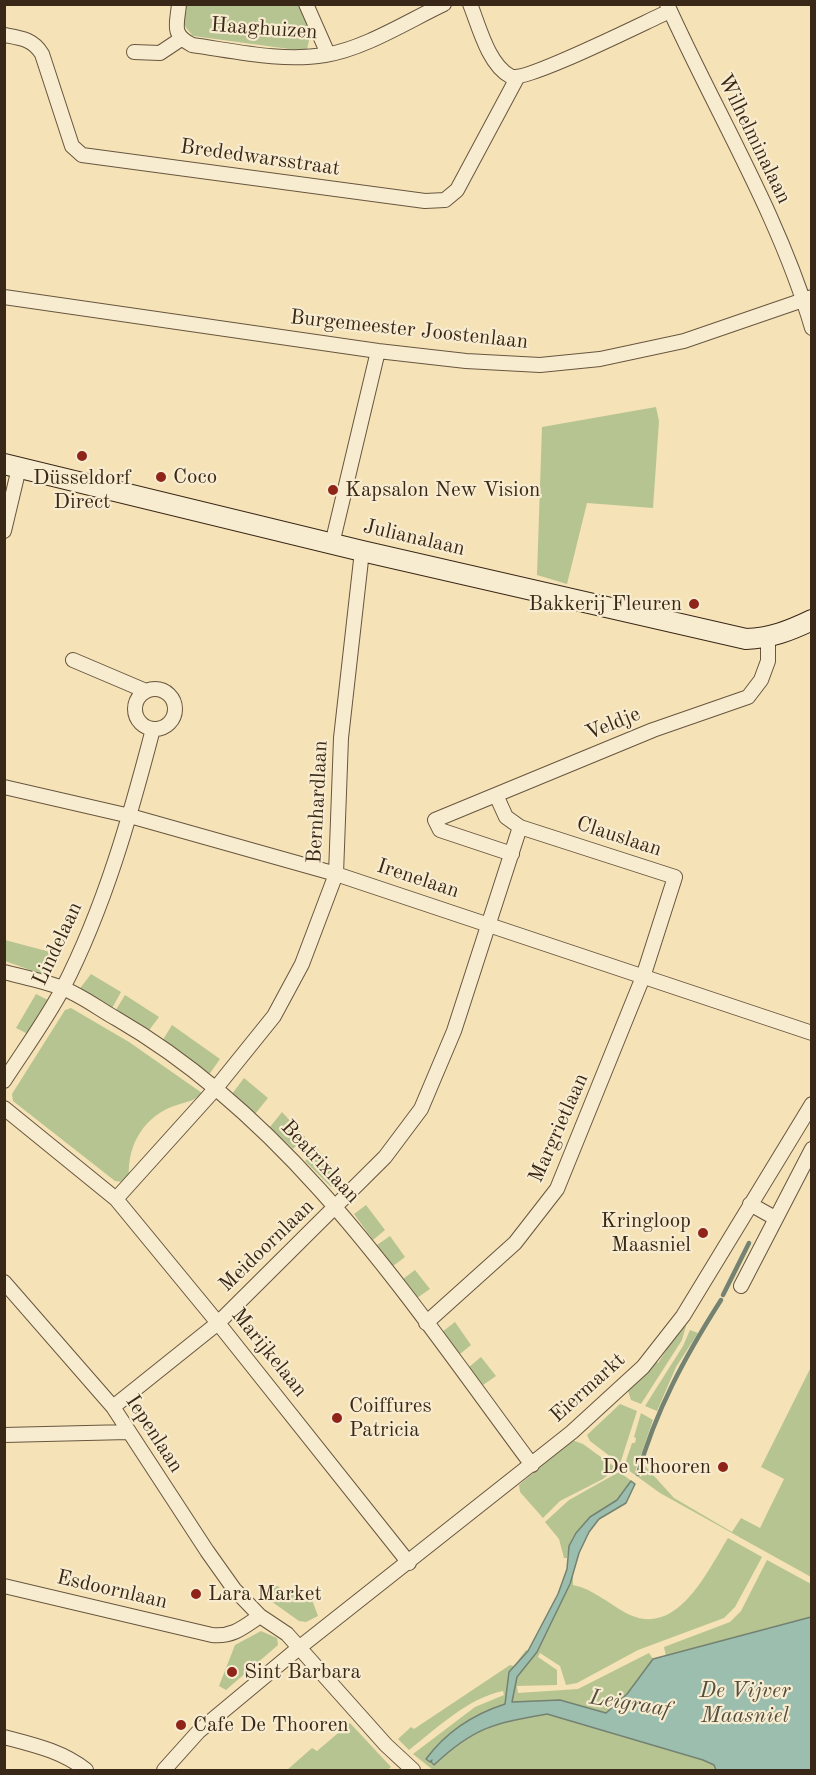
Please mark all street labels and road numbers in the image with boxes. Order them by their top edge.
street label: Haaghuizen [210,13,318,45]
street label: Wilhelminalaan [712,70,796,208]
street label: Brededwarsstraat [178,134,342,182]
street label: Burgemeester Joostenlaan [289,305,529,355]
street label: Julianalaan [361,514,467,562]
street label: Veldje [582,702,644,746]
street label: Bernhardlaan [302,740,334,864]
street label: Clauslaan [573,811,665,863]
street label: Irenelaan [374,854,462,904]
street label: Lindelaan [28,898,88,990]
street label: Margrietlaan [524,1069,594,1187]
street label: Beatrixlaan [275,1115,365,1209]
street label: Meidoornlaan [214,1194,320,1298]
street label: Marijkelaan [225,1303,313,1403]
street label: Eiermarkt [545,1348,631,1428]
street label: Iepenlaan [120,1390,188,1478]
street label: Esdoornlaan [54,1565,170,1615]

